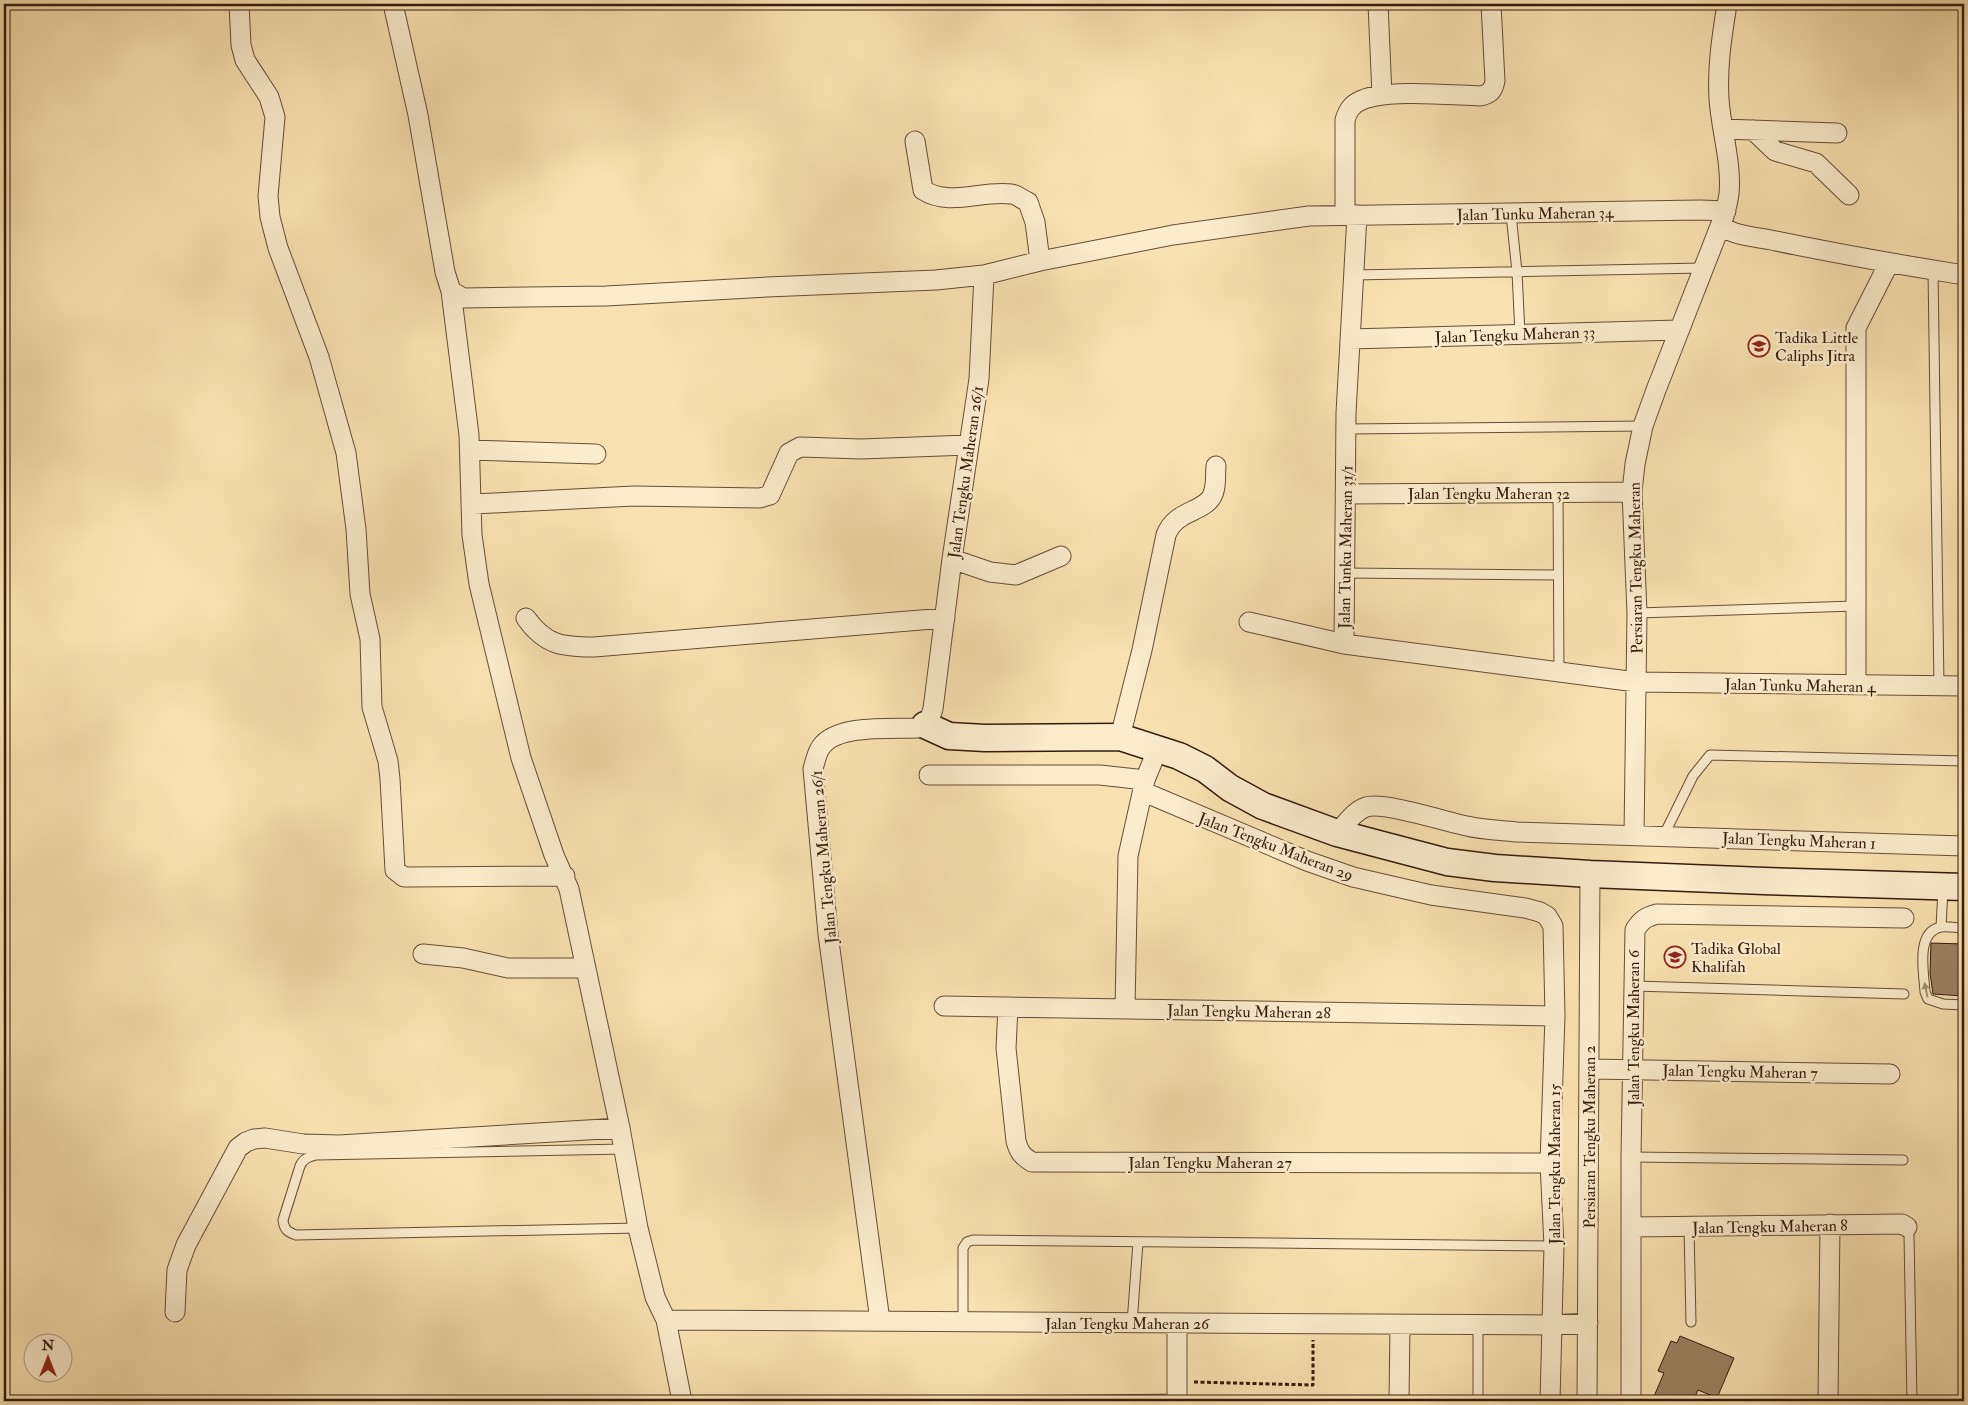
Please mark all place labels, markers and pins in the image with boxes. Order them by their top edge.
place label: Tadika Little Caliphs Jitra [1775,328,1858,367]
school or university icon: Tadika Little Caliphs Jitra [1747,334,1771,358]
place label: Tadika Global Khalifah [1691,939,1781,977]
school or university icon: Tadika Global Khalifah [1663,945,1687,969]

